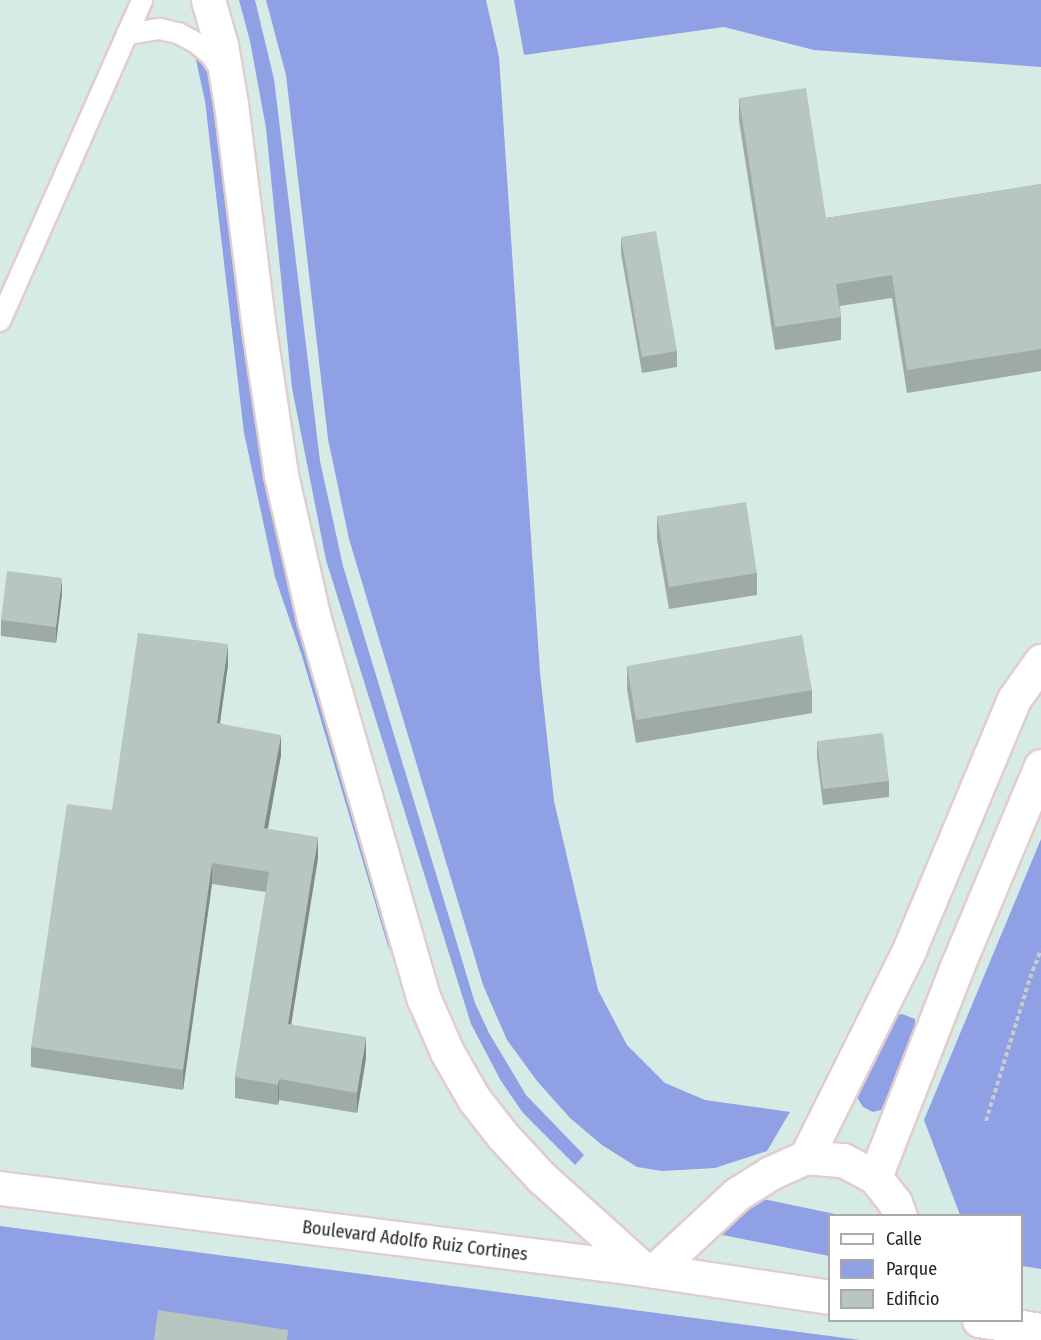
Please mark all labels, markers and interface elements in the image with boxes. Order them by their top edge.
legend [828,1214,1023,1322]
street label: Boulevard Adolfo Ruiz Cortines [301,1216,529,1266]
text: Calle [886,1228,922,1250]
text: Parque [886,1258,937,1280]
text: Edificio [886,1288,939,1310]

